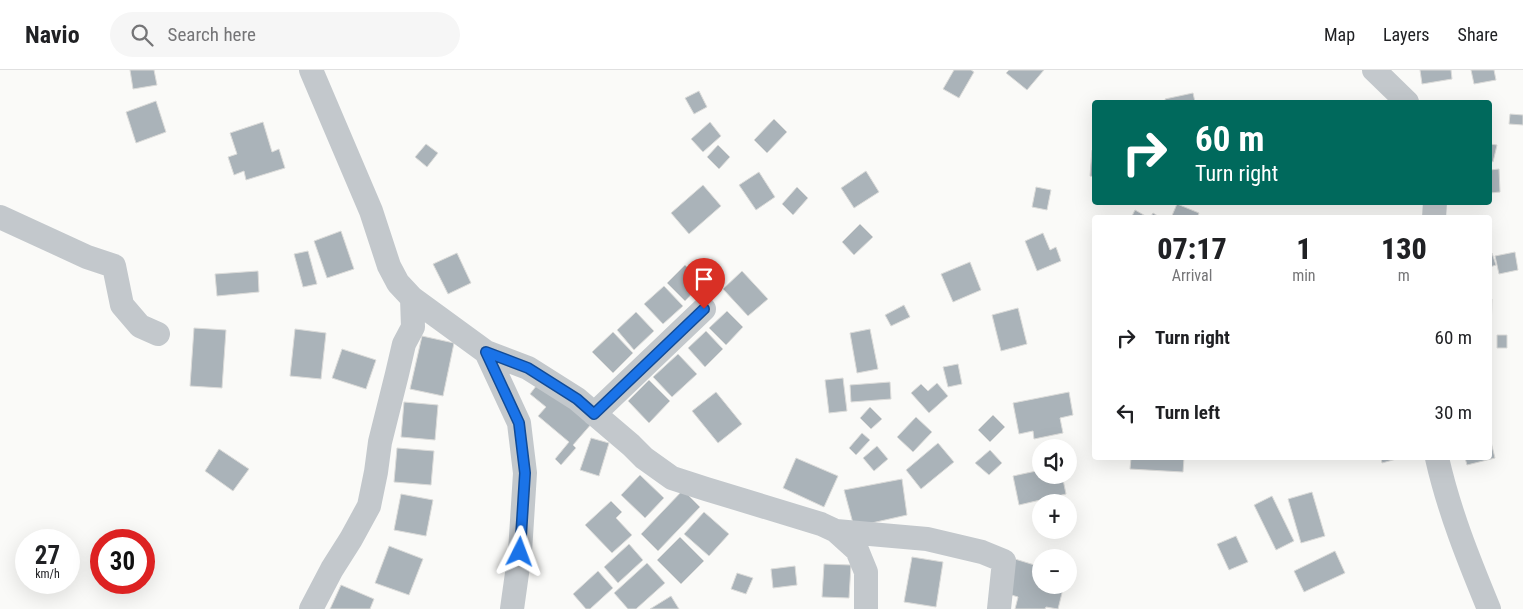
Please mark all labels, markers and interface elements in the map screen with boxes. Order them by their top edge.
search box [110,12,460,57]
text: Navio [25,21,80,49]
icon: search [128,21,156,49]
text: Search here [168,23,256,46]
text: Map [1324,24,1355,45]
text: Layers [1383,24,1430,45]
text: Share [1458,24,1498,45]
text: 60 m [1195,119,1264,160]
icon: right [1112,120,1177,185]
text: Turn right [1195,161,1278,186]
text: 07:17 [1157,231,1227,266]
text: 1 [1296,231,1311,266]
text: 130 [1381,231,1427,266]
pin [683,258,725,309]
icon: arrive [690,265,718,293]
text: Arrival [1172,266,1212,285]
text: min [1292,266,1316,285]
text: m [1398,266,1410,285]
icon: right [1112,324,1140,352]
text: Turn right [1155,326,1230,349]
text: 60 m [1435,326,1472,349]
icon: left [1112,399,1140,427]
text: Turn left [1155,401,1220,424]
text: 30 m [1435,401,1472,424]
map controls [1032,439,1077,594]
button: sound [1032,439,1077,484]
button: + [1032,494,1077,539]
position arrow [493,525,545,577]
speed limit sign: 30 [90,529,155,594]
text: 27 [35,541,60,570]
button: − [1032,549,1077,594]
text: km/h [35,567,60,581]

